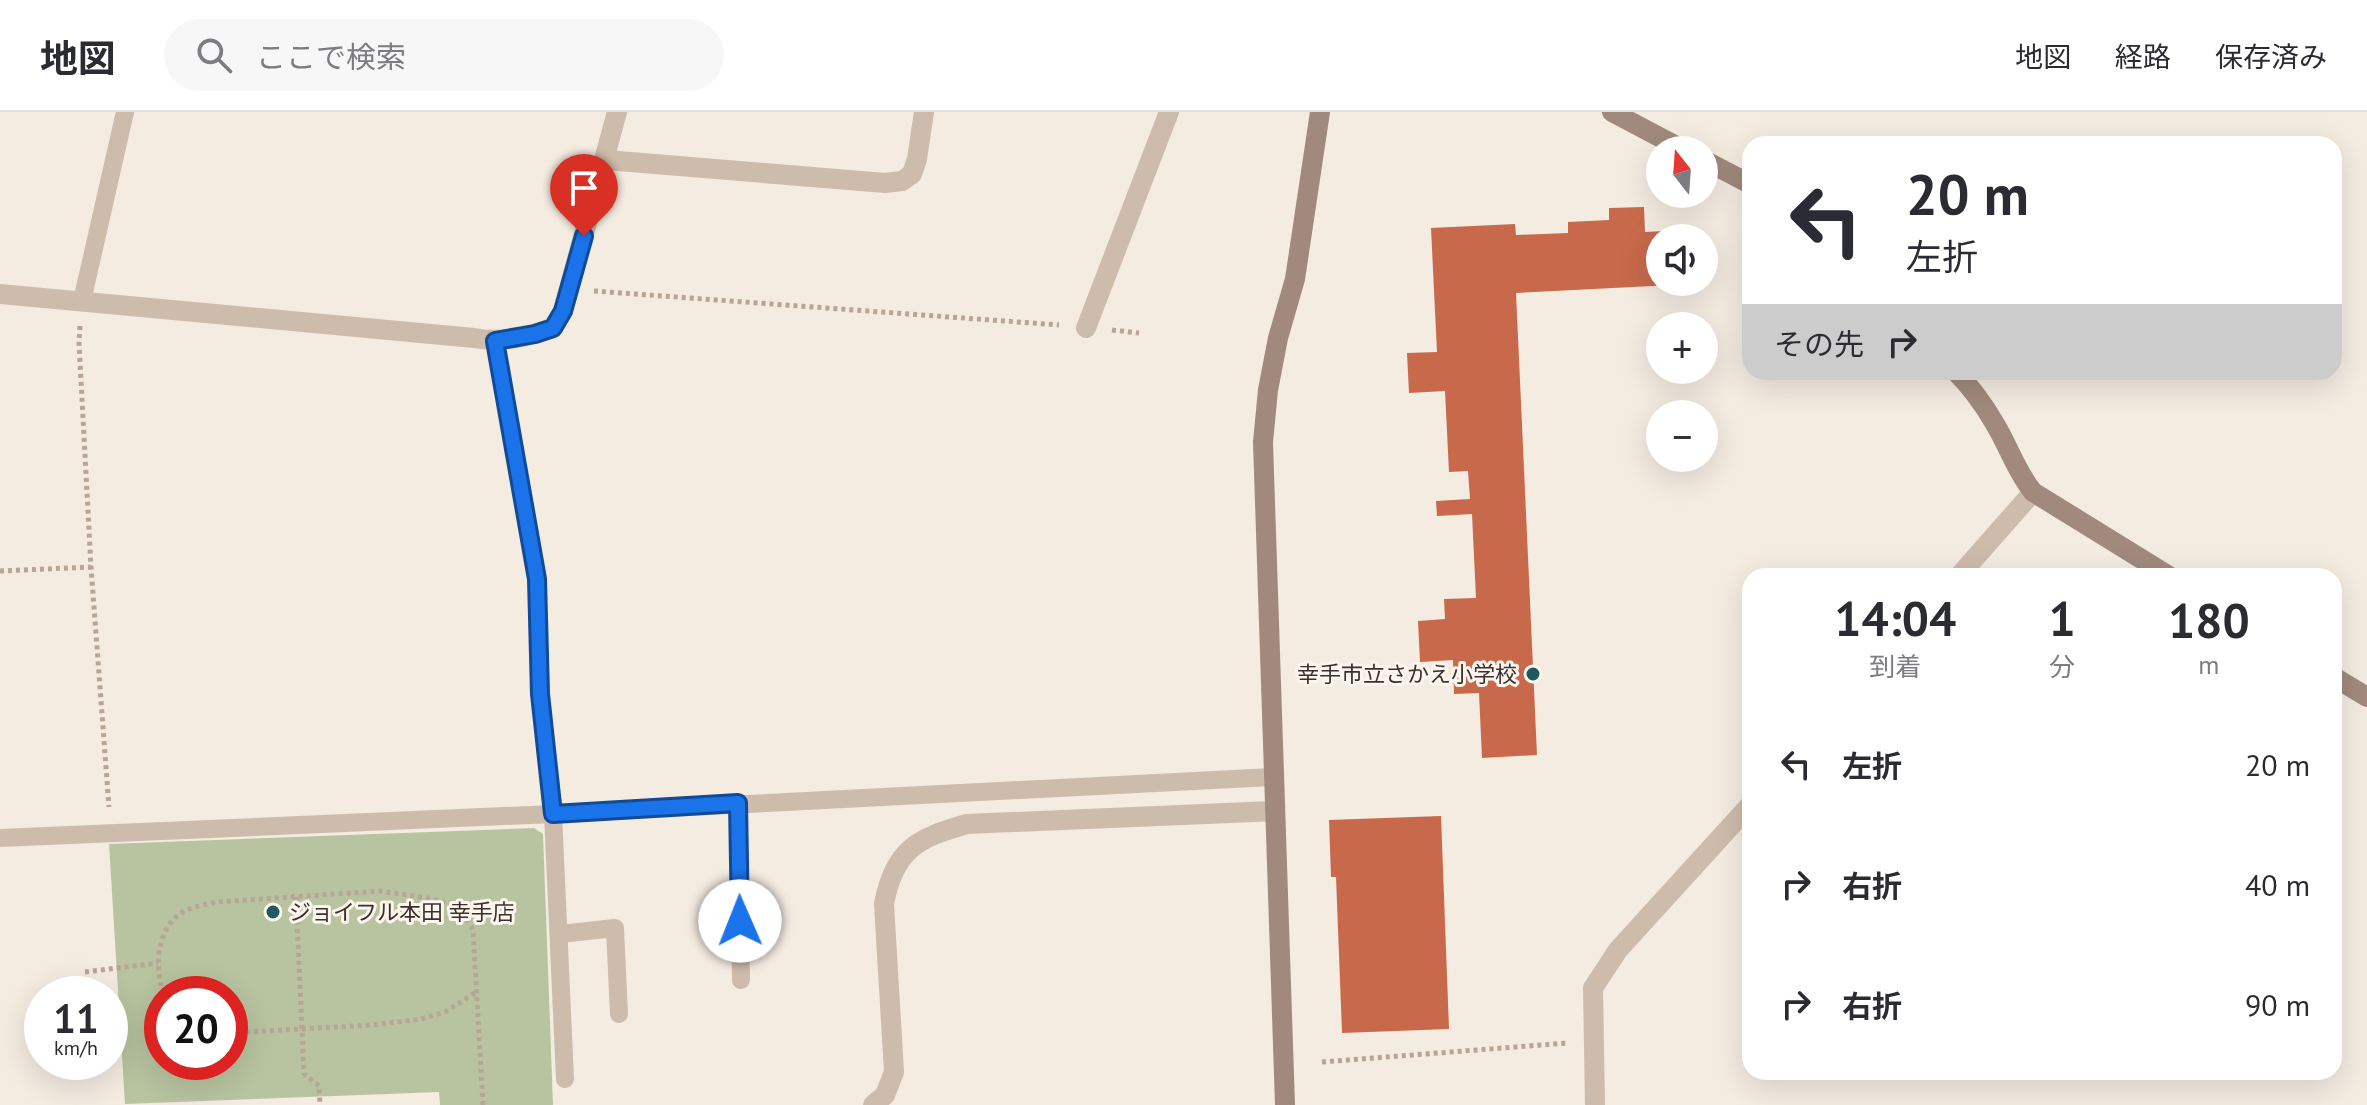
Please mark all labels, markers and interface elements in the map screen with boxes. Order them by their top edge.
search box [164,19,724,91]
text: 地図 [40,33,116,82]
icon: search [192,33,236,77]
text: ここで検索 [256,37,406,76]
text: 地図 [2015,38,2071,75]
text: 経路 [2115,38,2171,75]
text: 保存済み [2215,38,2327,75]
north arrow [1646,136,1718,208]
map controls [1646,136,1718,472]
pin [550,154,618,236]
text: 20 m [1906,158,2029,230]
icon: arrive [562,166,606,210]
icon: left [1774,168,1878,272]
button: sound [1646,224,1718,296]
text: 左折 [1906,233,1978,280]
button: + [1646,312,1718,384]
icon: right [1880,320,1924,364]
text: その先 [1774,324,1864,363]
button: − [1646,400,1718,472]
text: 14:04 [1834,587,1956,649]
text: 1 [2048,587,2076,649]
text: 180 [2168,589,2250,651]
text: m [2198,648,2219,681]
text: 到着 [1869,650,1921,683]
text: 分 [2049,650,2075,683]
place label: 幸手市立さかえ小学校 [1297,660,1517,688]
marker: 幸手市立さかえ小学校 [1524,665,1542,683]
icon: left [1774,742,1818,786]
text: 20 m [2245,745,2310,784]
text: 左折 [1842,746,1902,785]
icon: right [1774,862,1818,906]
text: 40 m [2245,865,2310,904]
text: 右折 [1842,866,1902,905]
position arrow [698,879,782,963]
place label: ジョイフル本田 幸手店 [289,898,515,926]
marker: ジョイフル本田 幸手店 [264,903,282,921]
speed limit sign: 20 [144,976,248,1080]
icon: right [1774,982,1818,1026]
text: 90 m [2245,985,2310,1024]
text: 右折 [1842,986,1902,1025]
text: 11 [53,992,99,1044]
text: km/h [54,1035,98,1061]

